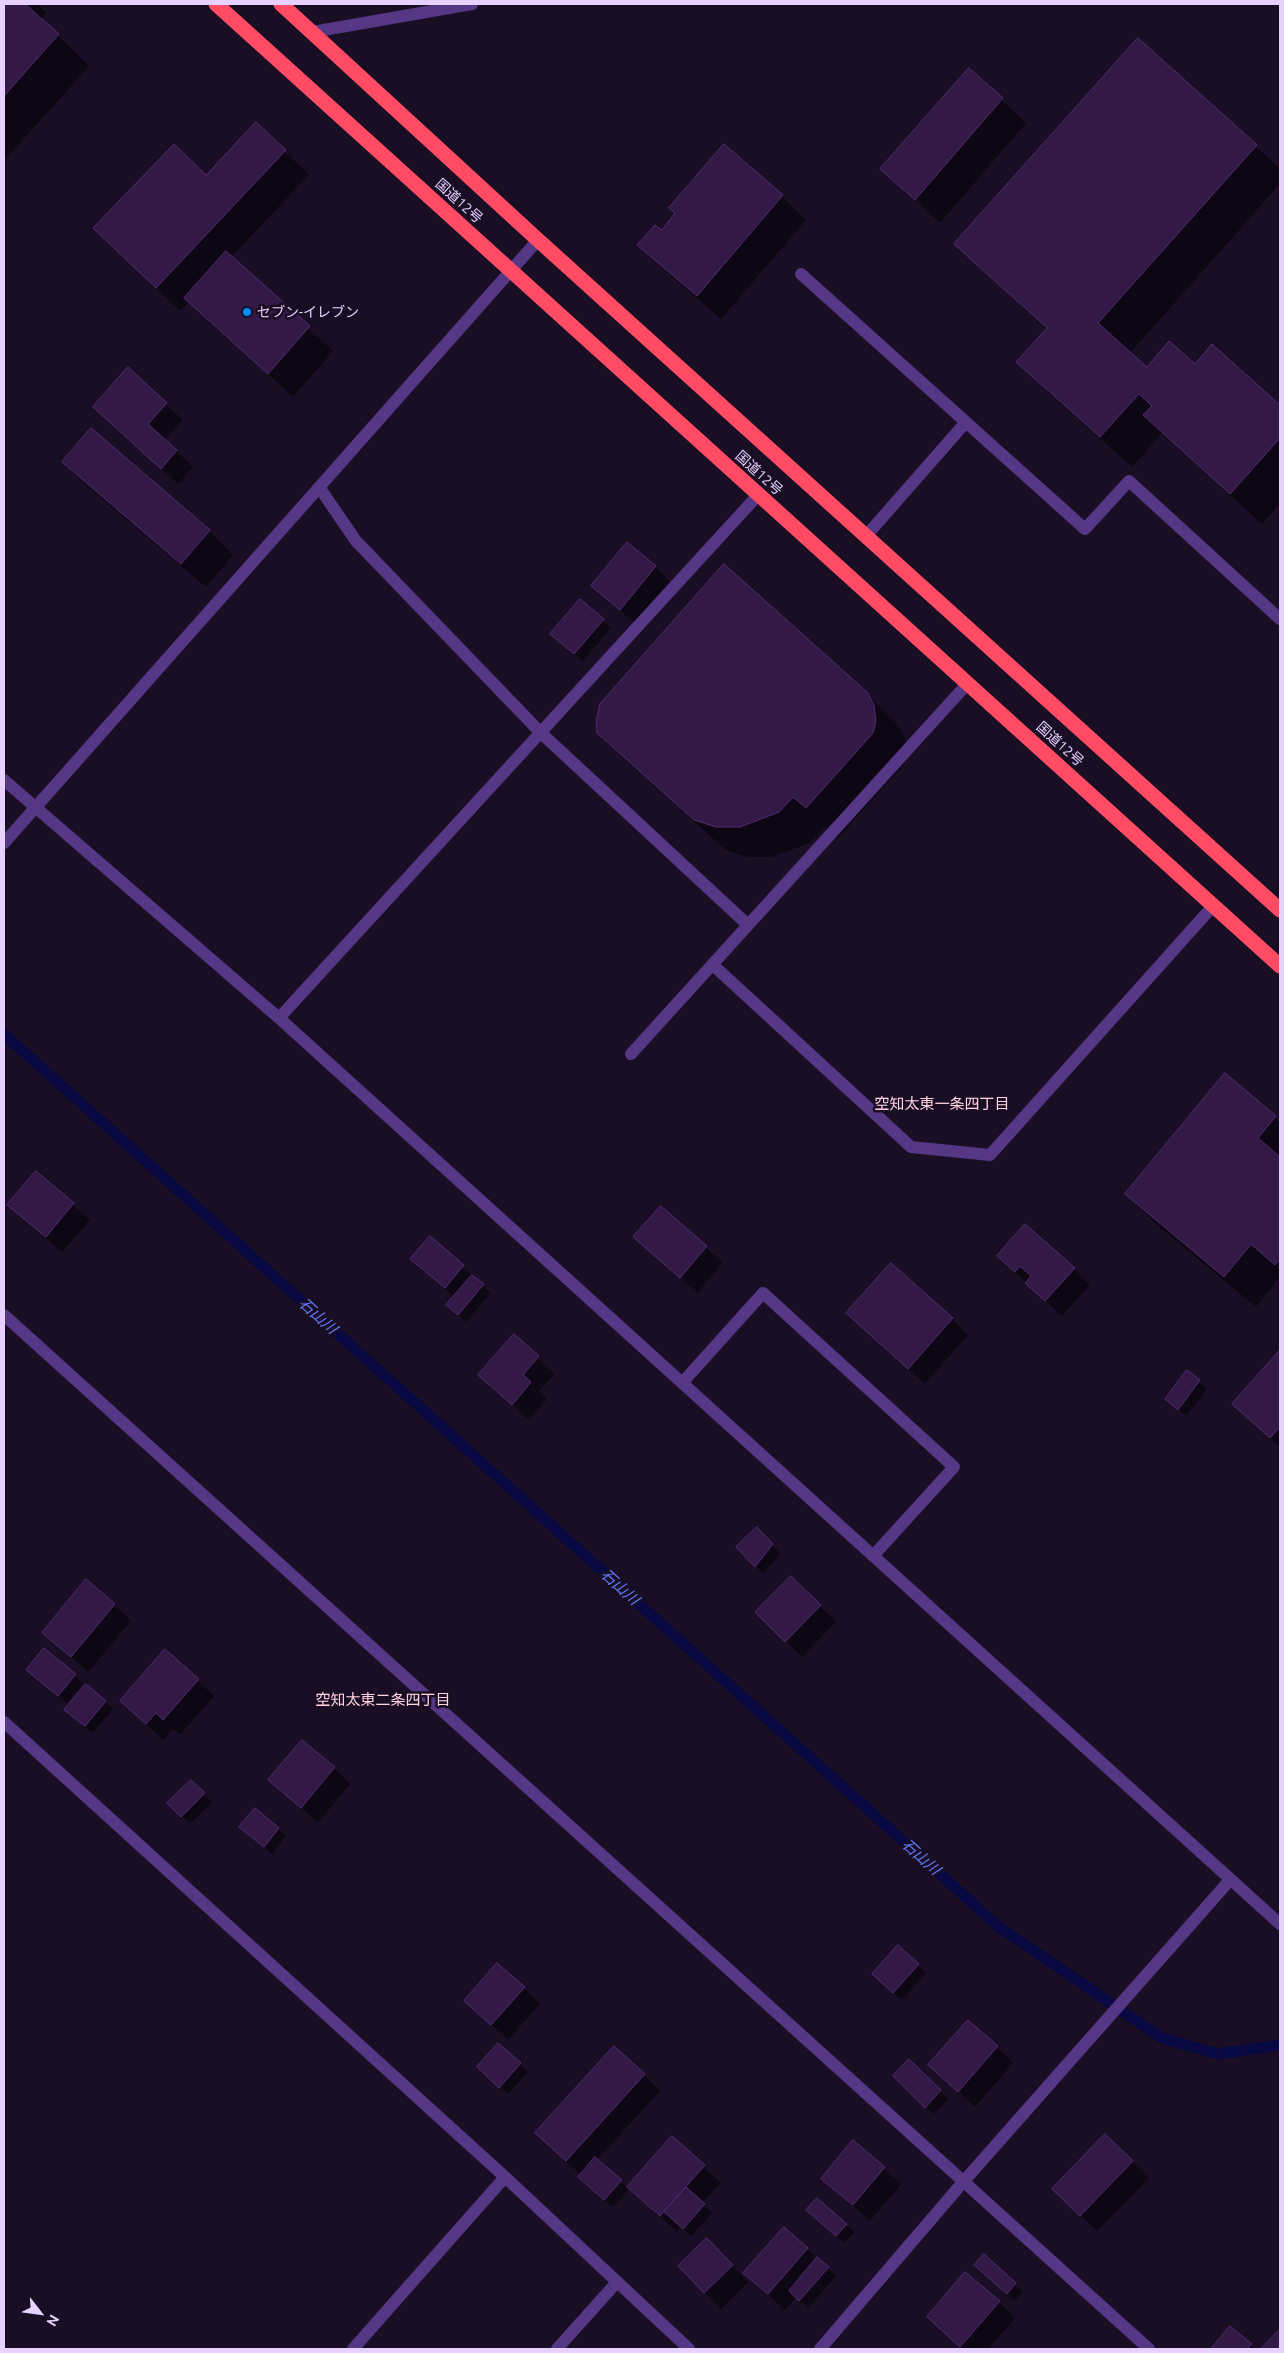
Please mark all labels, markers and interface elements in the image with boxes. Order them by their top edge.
street label: 国道12号 [432,175,486,227]
place label: セブン-イレブン [257,304,359,320]
marker: セブン-イレブン [241,306,253,318]
street label: 国道12号 [732,447,786,499]
street label: 国道12号 [1033,718,1087,770]
district label: 空知太東一条四丁目 [875,1095,1009,1113]
water label: 石山川 [295,1294,341,1338]
water label: 石山川 [597,1565,643,1609]
district label: 空知太東二条四丁目 [316,1691,450,1709]
water label: 石山川 [898,1835,944,1879]
north arrow [15,2288,65,2338]
text: N [43,2312,63,2329]

